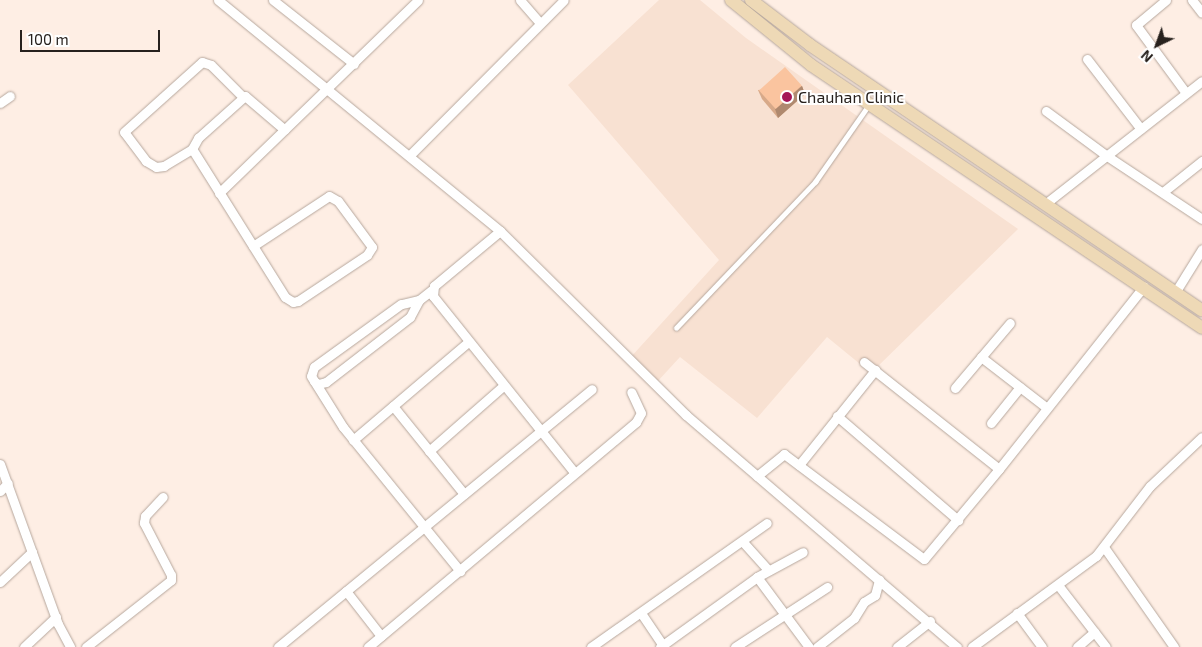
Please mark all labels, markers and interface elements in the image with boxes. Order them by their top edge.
scale bar [22,20,162,52]
north arrow [1132,20,1182,70]
text: 100 m [28,30,69,48]
text: N [1137,47,1156,66]
place label: Chauhan Clinic [798,87,904,107]
marker: Chauhan Clinic [780,90,794,104]

